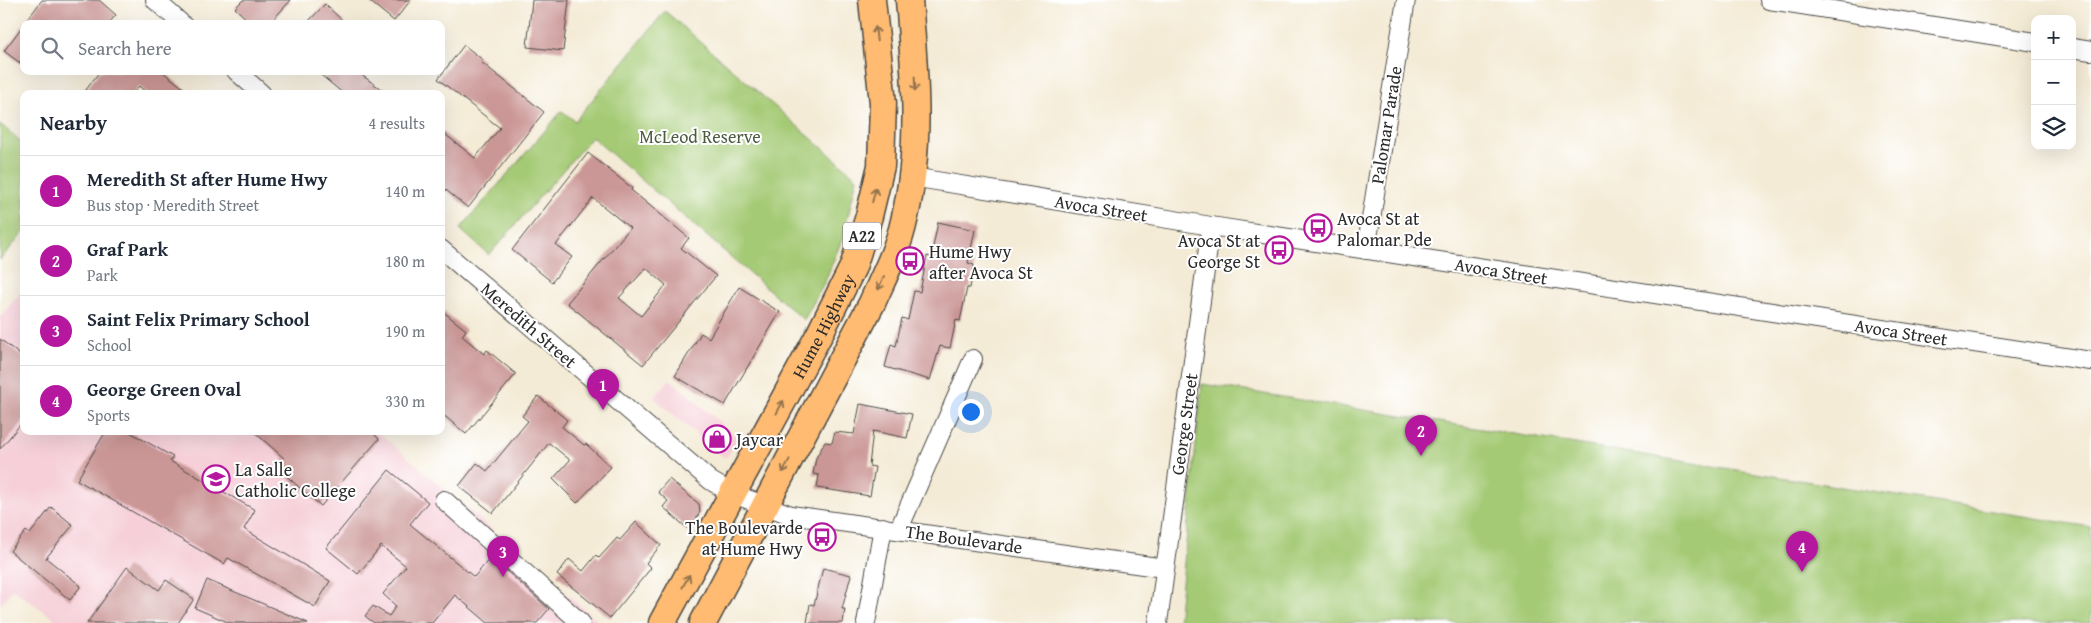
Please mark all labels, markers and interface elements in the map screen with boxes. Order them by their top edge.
map controls [2031,15,2076,150]
button: + [2031,15,2076,60]
search box [20,20,445,75]
one-way arrow [871,26,881,42]
icon: search [38,34,66,62]
text: Search here [78,34,172,62]
button: − [2031,60,2076,105]
street label: Palomar Parade [1363,64,1409,186]
one-way arrow [910,75,920,91]
button: layers [2031,105,2076,150]
text: Nearby [40,107,107,138]
text: 4 results [368,111,425,135]
park label: McLeod Reserve [639,123,761,150]
text: Meredith St after Hume Hwy [87,165,327,193]
text: 1 [52,179,60,203]
text: 140 m [385,179,425,203]
one-way arrow [870,187,879,203]
street label: Avoca Street [1053,187,1150,229]
text: Bus stop · Meredith Street [87,193,259,217]
place label: Avoca St at Palomar Pde [1337,205,1432,253]
bus stop icon: Avoca St at Palomar Pde [1303,213,1333,243]
road number: A22 [843,222,881,250]
place label: Avoca St at George St [1178,227,1261,275]
text: Graf Park [87,235,168,263]
bus stop icon: Avoca St at George St [1264,235,1294,265]
place label: Hume Hwy after Avoca St [929,238,1034,286]
bus stop icon: Hume Hwy after Avoca St [895,246,925,276]
text: 2 [52,249,60,273]
text: 180 m [385,249,425,273]
street label: Avoca Street [1453,250,1550,292]
text: Park [87,263,118,287]
street label: Hume Highway [784,269,861,383]
one-way arrow [875,275,885,290]
street label: Meredith Street [475,276,583,375]
text: Saint Felix Primary School [87,305,310,333]
street label: Avoca Street [1853,311,1950,353]
text: 3 [52,319,60,343]
text: 190 m [385,319,425,343]
text: School [87,333,131,357]
pin: 1 [587,369,619,410]
street label: George Street [1163,371,1205,477]
text: George Green Oval [87,375,241,403]
text: 4 [52,389,60,413]
text: 330 m [385,389,425,413]
your location [958,399,984,425]
one-way arrow [776,400,786,414]
text: Sports [87,403,130,427]
pin: 2 [1405,415,1437,456]
shop icon: Jaycar [702,424,732,454]
place label: Jaycar [734,426,784,453]
place label: La Salle Catholic College [235,456,356,504]
one-way arrow [781,458,791,473]
school or university icon: La Salle Catholic College [201,464,231,494]
place label: The Boulevarde at Hume Hwy [685,514,803,562]
street label: The Boulevarde [904,517,1024,561]
bus stop icon: The Boulevarde at Hume Hwy [807,522,837,552]
pin: 4 [1786,531,1818,572]
pin: 3 [487,536,519,577]
one-way arrow [681,573,691,588]

